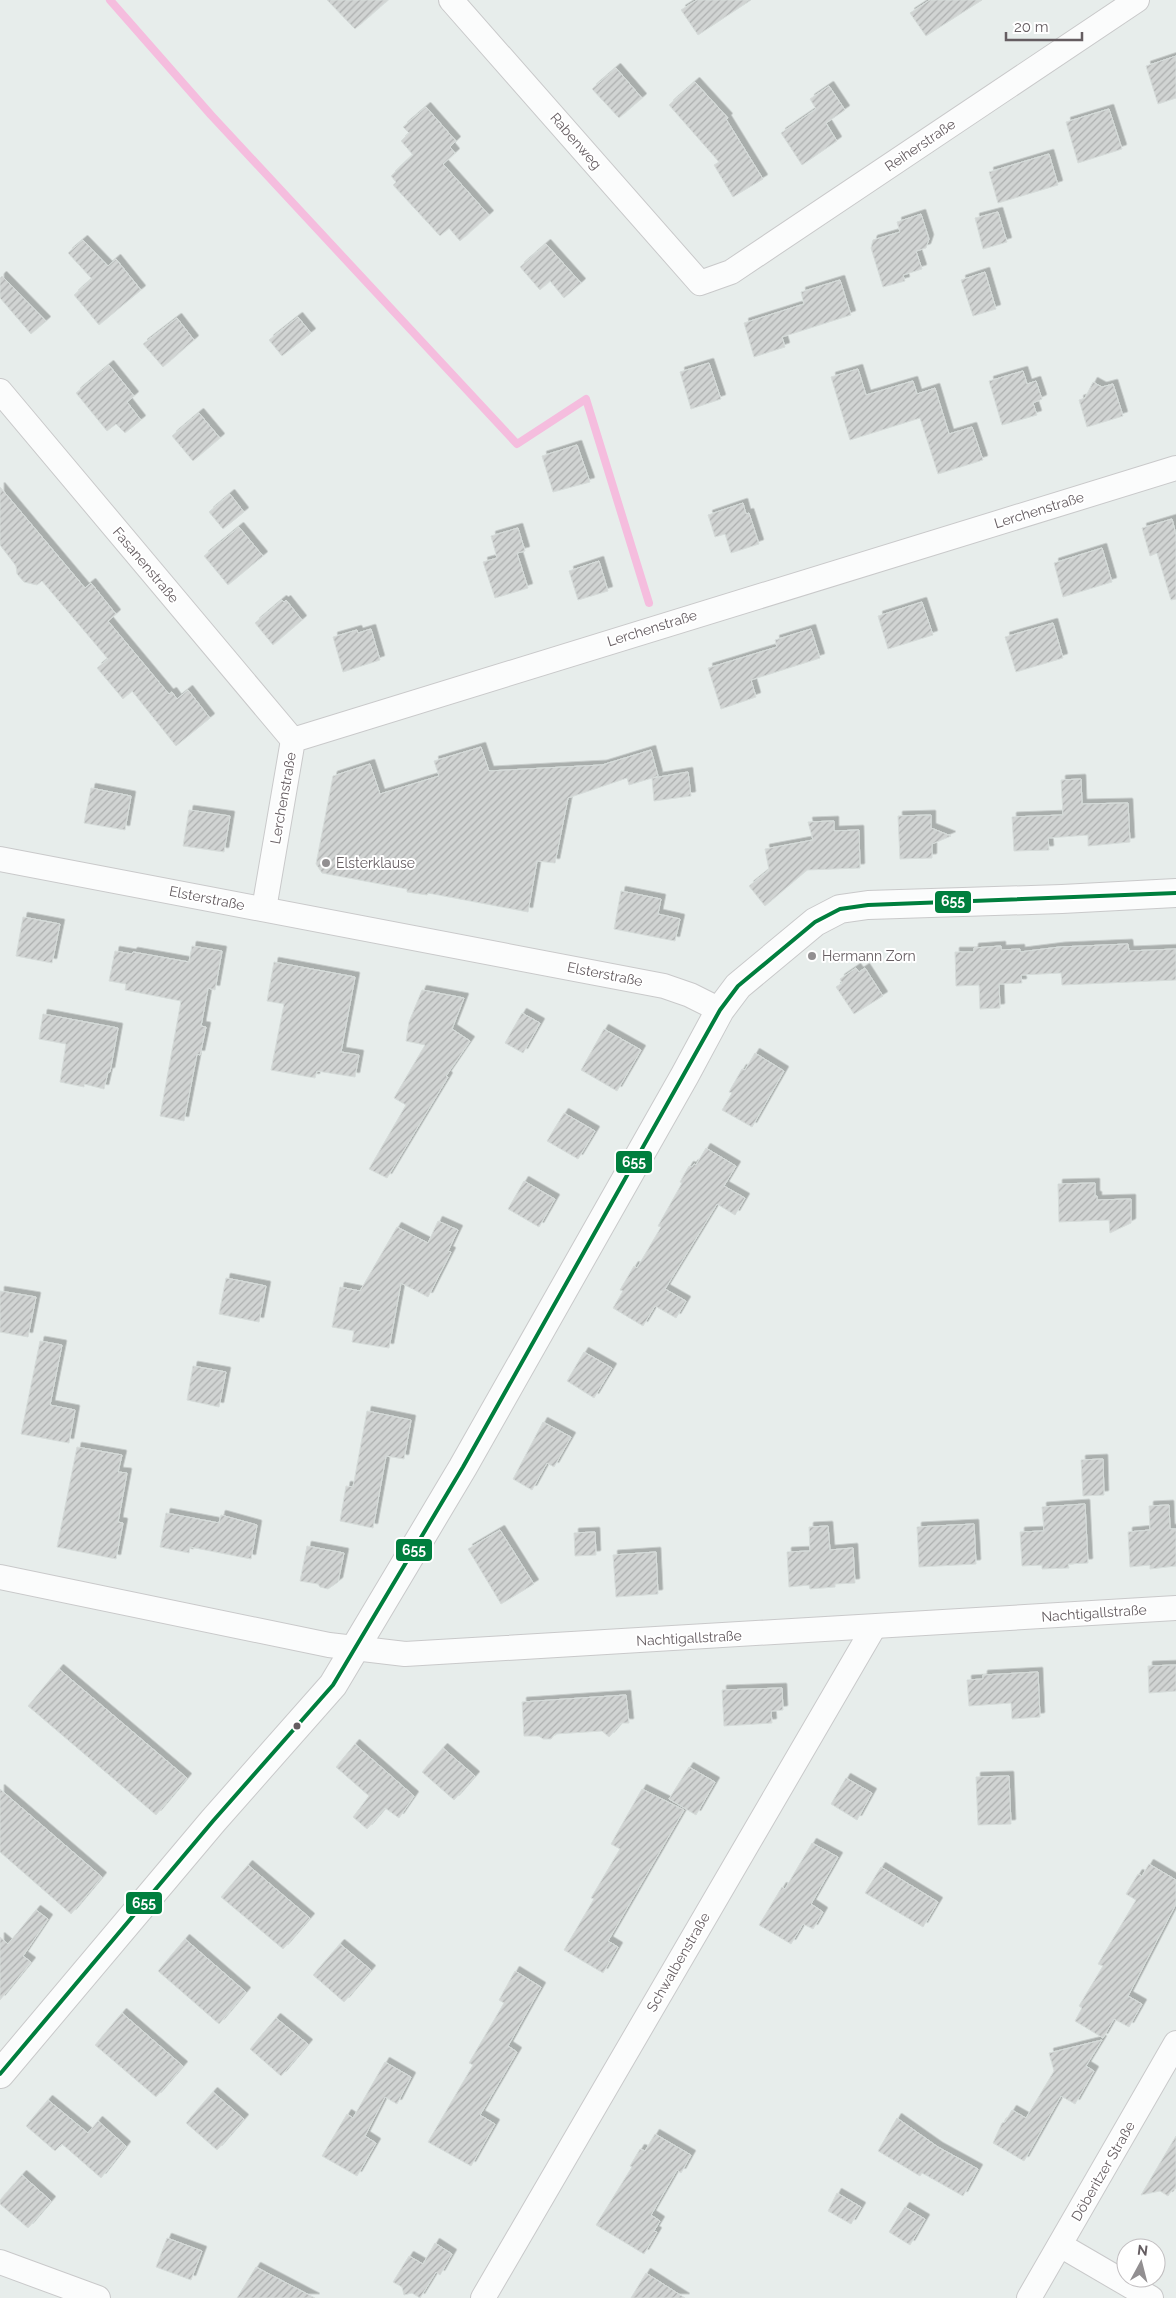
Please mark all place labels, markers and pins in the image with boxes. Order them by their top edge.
place label: Elsterklause [336,855,415,871]
marker: Elsterklause [320,857,332,869]
place label: Hermann Zorn [822,948,916,964]
marker: Hermann Zorn [806,950,818,962]
unlabelled marker [292,1721,302,1731]

